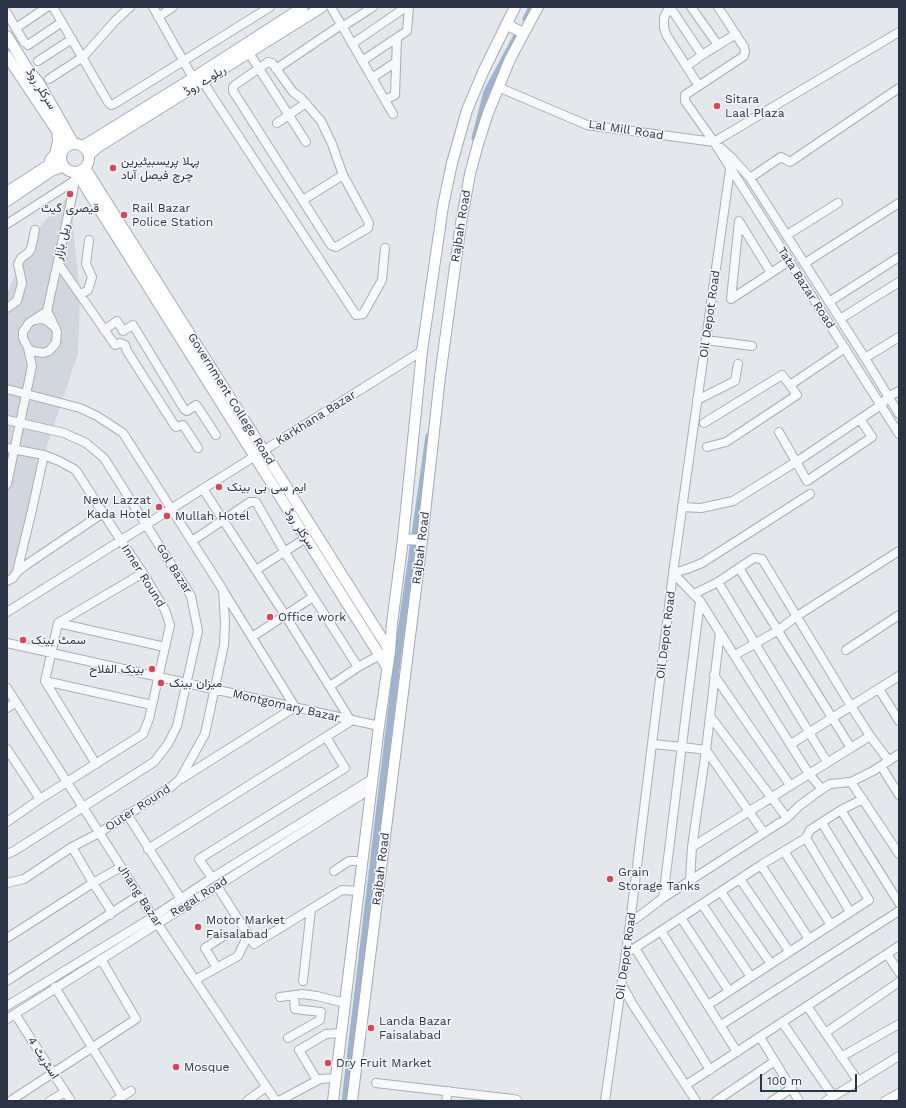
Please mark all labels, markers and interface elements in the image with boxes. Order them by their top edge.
street label: ریلوے روڈ [181,63,229,99]
street label: سرکلر روڈ [23,66,59,112]
place label: Sitara Laal Plaza [725,92,785,120]
marker: Sitara Laal Plaza [712,101,722,111]
street label: Lal Mill Road [587,117,665,143]
place label: پہلا پریسبیٹیرین چرچ فیصل آباد [121,154,199,182]
marker: پہلا پریسبیٹیرین چرچ فیصل آباد [108,163,118,173]
marker: قیصری گیٹ [65,189,75,199]
street label: Rajbah Road [448,189,474,263]
place label: قیصری گیٹ [41,201,99,215]
place label: Rail Bazar Police Station [132,201,213,229]
marker: Rail Bazar Police Station [119,210,129,220]
street label: ریل بازار [51,222,73,262]
street label: Tata Bazar Road [774,244,838,332]
street label: Oil Depot Road [697,269,723,359]
street label: Government College Road [184,330,278,468]
street label: Karkhana Bazar [273,388,359,448]
place label: ایم سی بی بینک [227,480,306,494]
marker: ایم سی بی بینک [214,482,224,492]
place label: New Lazzat Kada Hotel [83,493,151,521]
marker: New Lazzat Kada Hotel [154,502,164,512]
street label: سرکلر روڈ [281,506,319,552]
place label: Mullah Hotel [175,509,250,523]
marker: Mullah Hotel [162,511,172,521]
street label: Rajbah Road [409,511,433,585]
street label: Gol Bazar [153,541,195,597]
street label: Inner Round [118,542,168,610]
street label: Oil Depot Road [653,590,679,680]
place label: Office work [278,610,346,624]
marker: Office work [265,612,275,622]
place label: سمٹ بینک [31,633,86,647]
marker: سمٹ بینک [18,635,28,645]
place label: بینک الفلاح [89,662,144,676]
marker: بینک الفلاح [147,664,157,674]
place label: میزان بینک [169,676,222,690]
marker: میزان بینک [156,678,166,688]
street label: Montgomary Bazar [231,687,341,725]
street label: Outer Round [103,782,173,834]
street label: Rajbah Road [369,832,393,906]
street label: Jhang Bazar [114,862,166,930]
place label: Grain Storage Tanks [618,865,700,893]
street label: Regal Road [168,874,230,920]
marker: Grain Storage Tanks [605,874,615,884]
street label: Oil Depot Road [613,911,639,1001]
place label: Motor Market Faisalabad [206,913,285,941]
marker: Motor Market Faisalabad [193,922,203,932]
place label: Landa Bazar Faisalabad [379,1014,452,1042]
marker: Landa Bazar Faisalabad [366,1023,376,1033]
street label: اسٹریٹ 4 [24,1034,62,1082]
place label: Dry Fruit Market [336,1056,431,1070]
marker: Dry Fruit Market [323,1058,333,1068]
place label: Mosque [184,1060,230,1074]
marker: Mosque [171,1062,181,1072]
scale bar [762,1066,859,1092]
text: 100 m [767,1074,802,1088]

